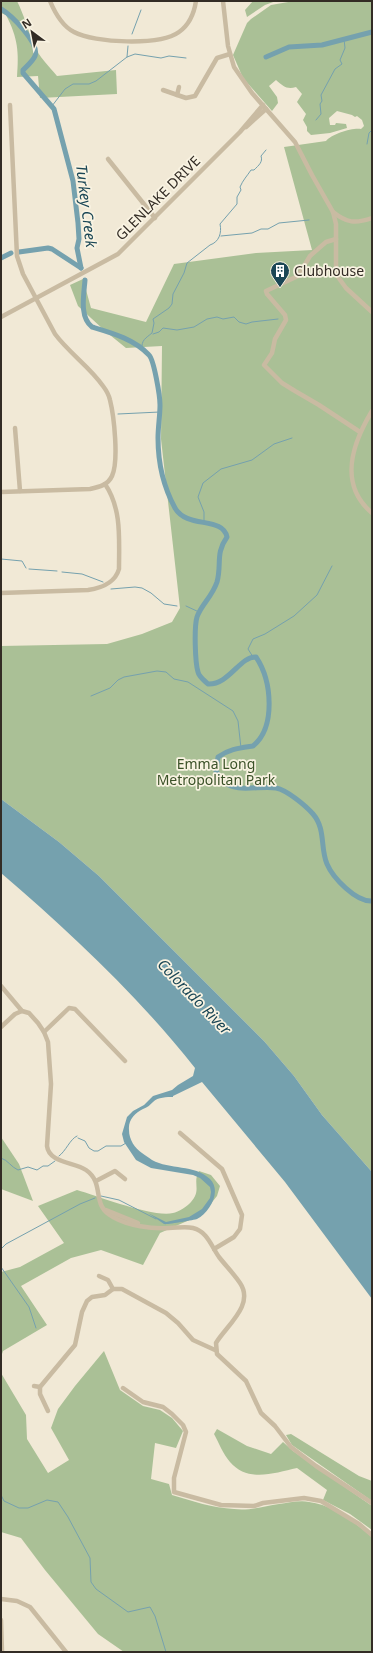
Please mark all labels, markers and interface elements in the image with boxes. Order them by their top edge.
north arrow [12,12,52,52]
text: N [19,14,34,32]
street label: GLENLAKE DRIVE [111,151,204,244]
water label: Turkey Creek [72,163,102,249]
building icon: Clubhouse [269,260,291,288]
place label: Clubhouse [294,261,364,280]
park label: Emma Long Metropolitan Park [157,754,276,789]
water label: Colorado River [154,954,237,1039]

